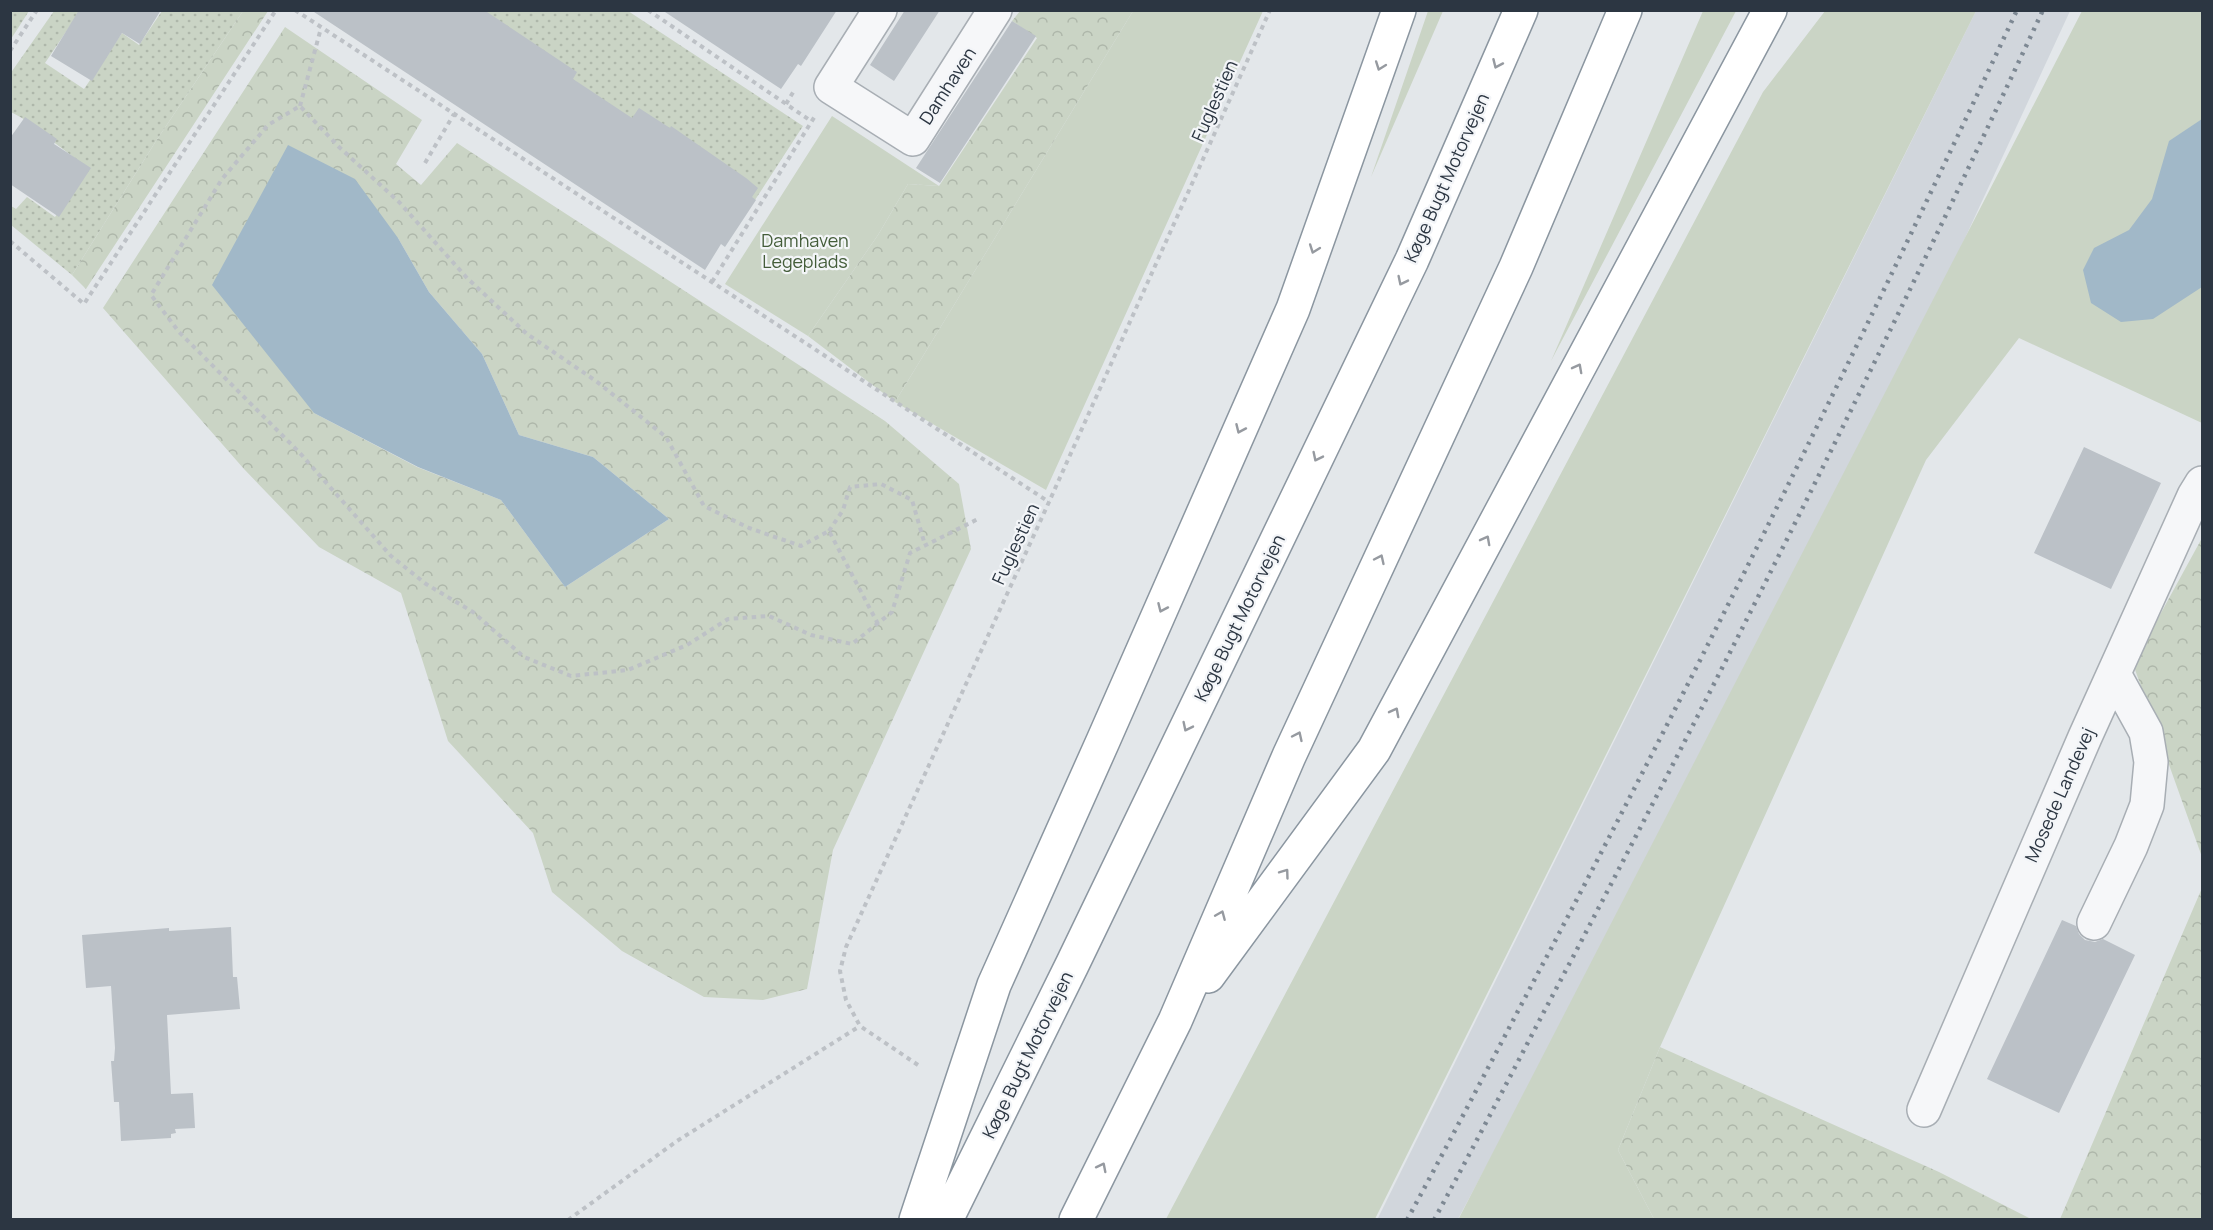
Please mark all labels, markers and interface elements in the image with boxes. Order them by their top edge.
street label: Damhaven [913,42,981,129]
street label: Fuglestien [1185,56,1243,145]
one-way arrow [1492,58,1504,69]
one-way arrow [1374,60,1387,70]
street label: Køge Bugt Motorvejen [1398,89,1494,266]
park label: Damhaven Legeplads [761,228,849,273]
one-way arrow [1309,243,1322,254]
one-way arrow [1397,275,1409,286]
one-way arrow [1571,364,1582,374]
one-way arrow [1235,423,1247,434]
one-way arrow [1313,450,1325,461]
street label: Fuglestien [986,499,1044,588]
street label: Køge Bugt Motorvejen [1188,530,1290,705]
one-way arrow [1479,535,1491,546]
one-way arrow [1373,554,1385,565]
one-way arrow [1157,602,1169,613]
one-way arrow [1388,708,1399,718]
one-way arrow [1183,721,1195,732]
street label: Mosede Landevej [2019,724,2100,866]
one-way arrow [1290,731,1302,742]
one-way arrow [1277,868,1288,879]
one-way arrow [1214,910,1226,921]
street label: Køge Bugt Motorvejen [976,967,1078,1142]
one-way arrow [1095,1163,1107,1174]

